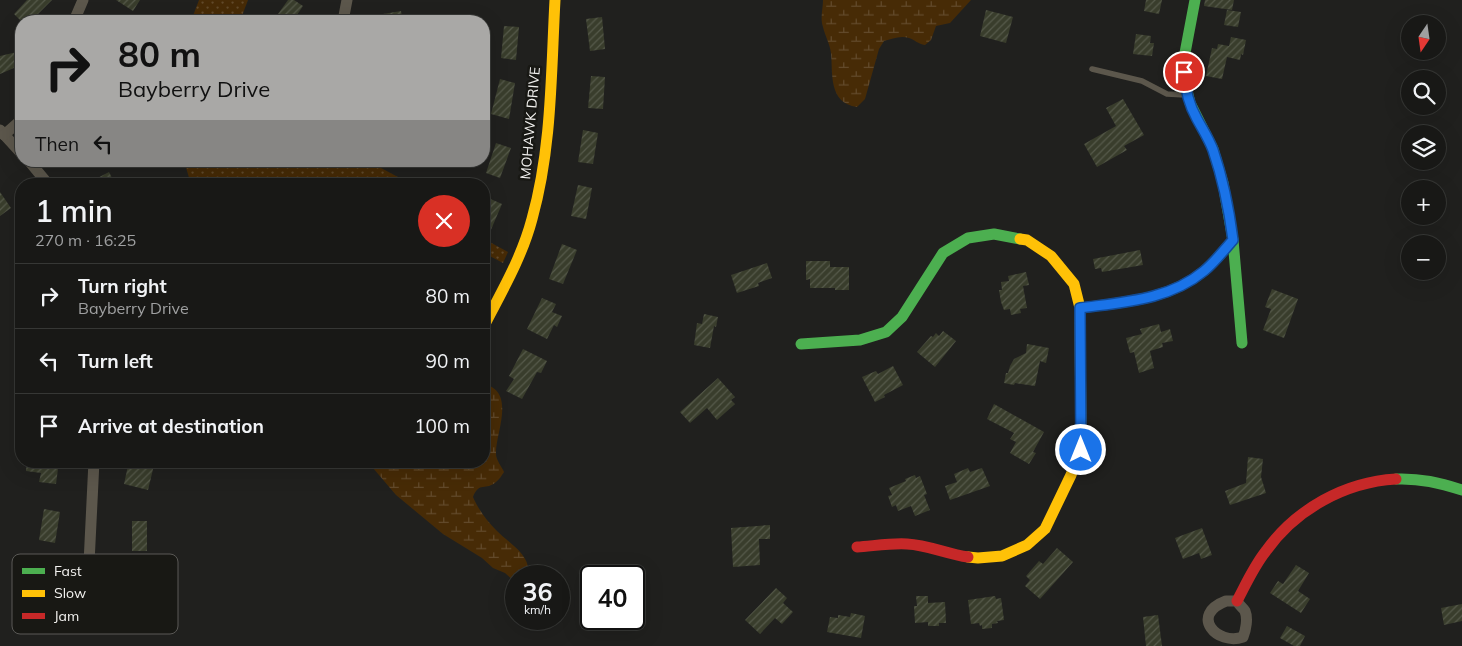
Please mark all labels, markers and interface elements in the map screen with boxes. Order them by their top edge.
north arrow [1401,15,1446,60]
map controls [1401,15,1446,280]
text: 80 m [118,32,201,76]
icon: right [35,35,100,100]
pin [1163,51,1205,93]
icon: arrive [1170,58,1198,86]
street label: MOHAWK DRIVE [516,66,544,180]
button: search [1401,70,1446,115]
text: Bayberry Drive [118,75,270,103]
button: layers [1401,125,1446,170]
icon: left [89,130,117,158]
text: Then [35,132,79,156]
button: + [1401,180,1446,225]
text: 1 min [35,192,113,230]
button: close [418,195,470,247]
text: 270 m · 16:25 [35,230,136,250]
button: − [1401,235,1446,280]
text: Turn right [78,274,167,298]
icon: right [35,282,63,310]
text: 80 m [426,284,470,308]
text: Bayberry Drive [78,298,189,318]
icon: left [35,347,63,375]
text: Turn left [78,349,153,373]
text: 90 m [426,349,470,373]
icon: arrive [35,412,63,440]
text: Arrive at destination [78,414,264,438]
text: 100 m [414,414,470,438]
position arrow [1054,423,1106,475]
legend [12,554,178,634]
text: Fast [54,562,82,580]
speed limit sign: 40 [580,565,645,630]
text: 36 [522,576,553,607]
text: Slow [54,584,86,602]
text: km/h [524,602,551,617]
text: Jam [54,607,79,625]

